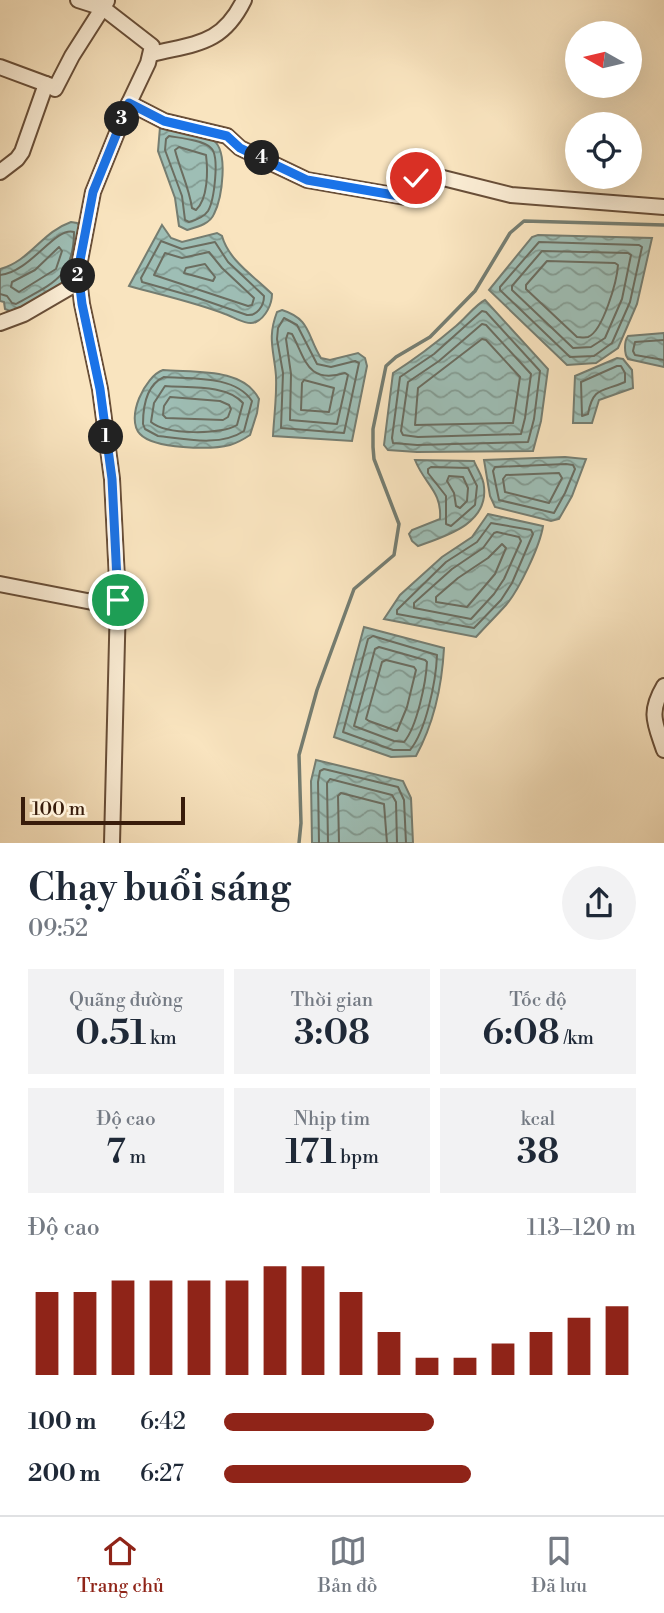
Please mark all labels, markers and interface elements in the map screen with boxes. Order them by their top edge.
north arrow [565,21,642,98]
map controls [565,21,642,189]
pin: 3 [104,102,140,136]
text: 3 [116,106,127,130]
button: locate [565,112,642,189]
pin: 4 [244,140,280,176]
text: 4 [255,145,268,169]
pin [386,148,446,208]
icon: check [397,159,435,197]
pin: 2 [60,258,96,294]
text: 2 [72,263,83,287]
pin: 1 [88,420,124,454]
text: 1 [101,424,110,448]
pin [88,570,148,630]
icon: arrive [99,581,137,619]
scale bar [21,794,186,826]
text: 100 m [32,797,85,821]
text: Chạy buổi sáng [28,865,291,912]
button: share [562,866,636,940]
text: 09:52 [28,915,88,943]
text: Quãng đường [69,988,183,1012]
text: Thời gian [291,988,373,1012]
text: Tốc độ [509,988,567,1012]
text: 0.51 [75,1012,146,1055]
text: 3:08 [294,1012,370,1055]
text: 6:08 [482,1012,560,1055]
text: km [146,1026,177,1050]
text: /km [560,1026,594,1050]
text: Độ cao [96,1107,156,1131]
text: Nhịp tim [294,1107,370,1131]
text: kcal [521,1107,555,1131]
text: 7 [106,1131,126,1174]
text: 171 [285,1131,336,1174]
text: 38 [517,1131,559,1174]
text: m [126,1145,146,1169]
text: bpm [336,1145,379,1169]
text: Độ cao [28,1214,100,1242]
text: 113–120 m [527,1214,636,1242]
text: 100 m [28,1408,96,1436]
text: 6:42 [140,1408,186,1436]
text: 200 m [28,1460,100,1488]
text: 6:27 [140,1460,184,1488]
tab: Trang chủ [77,1532,164,1598]
tab: Bản đồ [318,1532,378,1598]
tab: Đã lưu [531,1532,587,1598]

